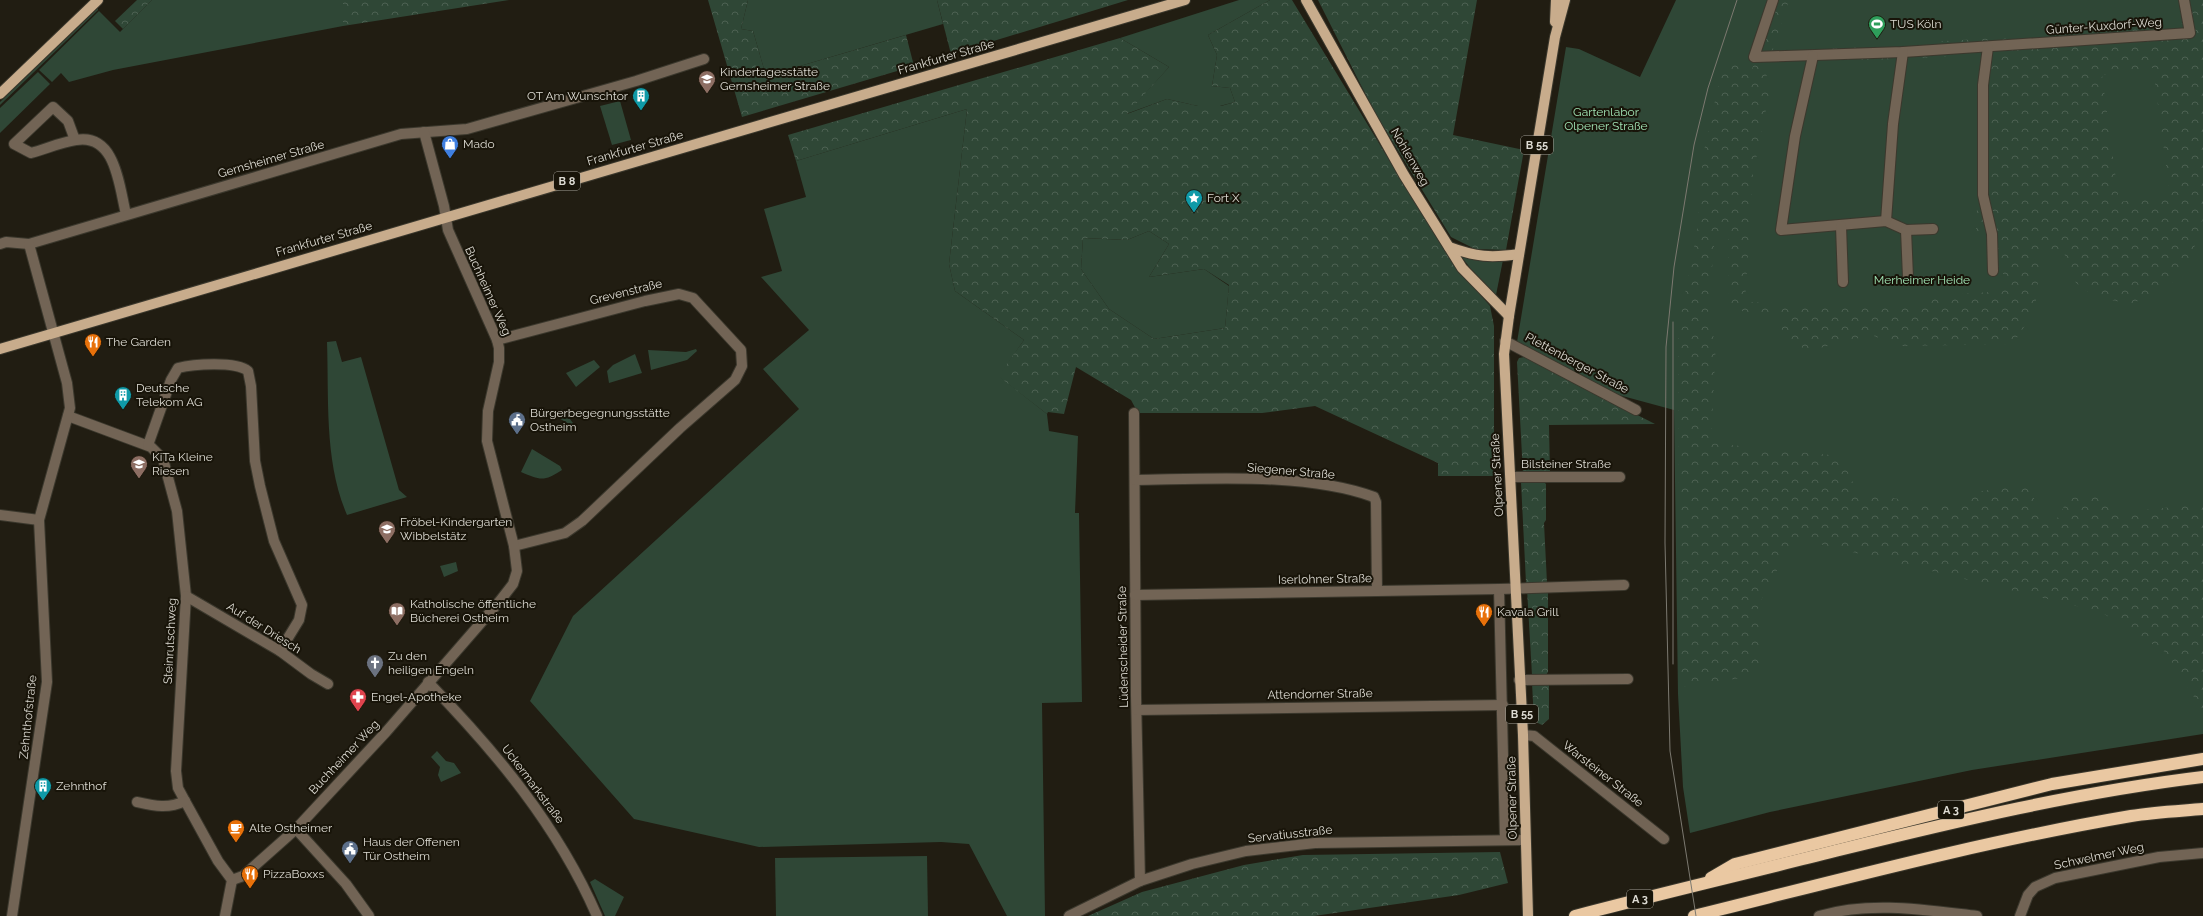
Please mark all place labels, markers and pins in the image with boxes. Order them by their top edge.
sports icon: TUS Köln [1867,14,1887,39]
place label: TUS Köln [1890,17,1941,31]
place label: Kindertagesstätte Gernsheimer Straße [720,65,830,93]
school or university icon: Kindertagesstätte Gernsheimer Straße [697,69,717,94]
building icon: OT Am Wunschtor [631,86,651,111]
place label: OT Am Wunschtor [527,89,629,103]
shop icon: Mado [440,134,460,159]
place label: Mado [463,137,495,151]
place icon: Fort X [1184,188,1204,213]
place label: Fort X [1207,191,1240,205]
restaurant icon: The Garden [83,332,103,357]
place label: The Garden [106,335,171,349]
place label: Deutsche Telekom AG [136,381,203,409]
building icon: Deutsche Telekom AG [113,385,133,410]
place label: Bürgerbegegnungsstätte Ostheim [530,406,670,434]
public building icon: Bürgerbegegnungsstätte Ostheim [507,410,527,435]
place label: KiTa Kleine Riesen [152,450,213,478]
school or university icon: KiTa Kleine Riesen [129,454,149,479]
place label: Fröbel-Kindergarten Wibbelstätz [400,515,512,543]
school or university icon: Fröbel-Kindergarten Wibbelstätz [377,519,397,544]
place label: Katholische öffentliche Bücherei Ostheim [410,597,536,625]
library icon: Katholische öffentliche Bücherei Ostheim [387,601,407,626]
restaurant icon: Kavala Grill [1474,602,1494,627]
place label: Kavala Grill [1497,605,1559,619]
place label: Zu den heiligen Engeln [388,649,474,677]
church icon: Zu den heiligen Engeln [365,653,385,678]
pharmacy icon: Engel-Apotheke [348,687,368,712]
place label: Engel-Apotheke [371,690,461,704]
building icon: Zehnthof [33,776,53,801]
place label: Zehnthof [56,779,107,793]
cafe icon: Alte Ostheimer [226,818,246,843]
place label: Alte Ostheimer [249,821,333,835]
place label: Haus der Offenen Tür Ostheim [363,835,460,863]
public building icon: Haus der Offenen Tür Ostheim [340,839,360,864]
restaurant icon: PizzaBoxxs [240,864,260,889]
place label: PizzaBoxxs [263,867,324,881]

